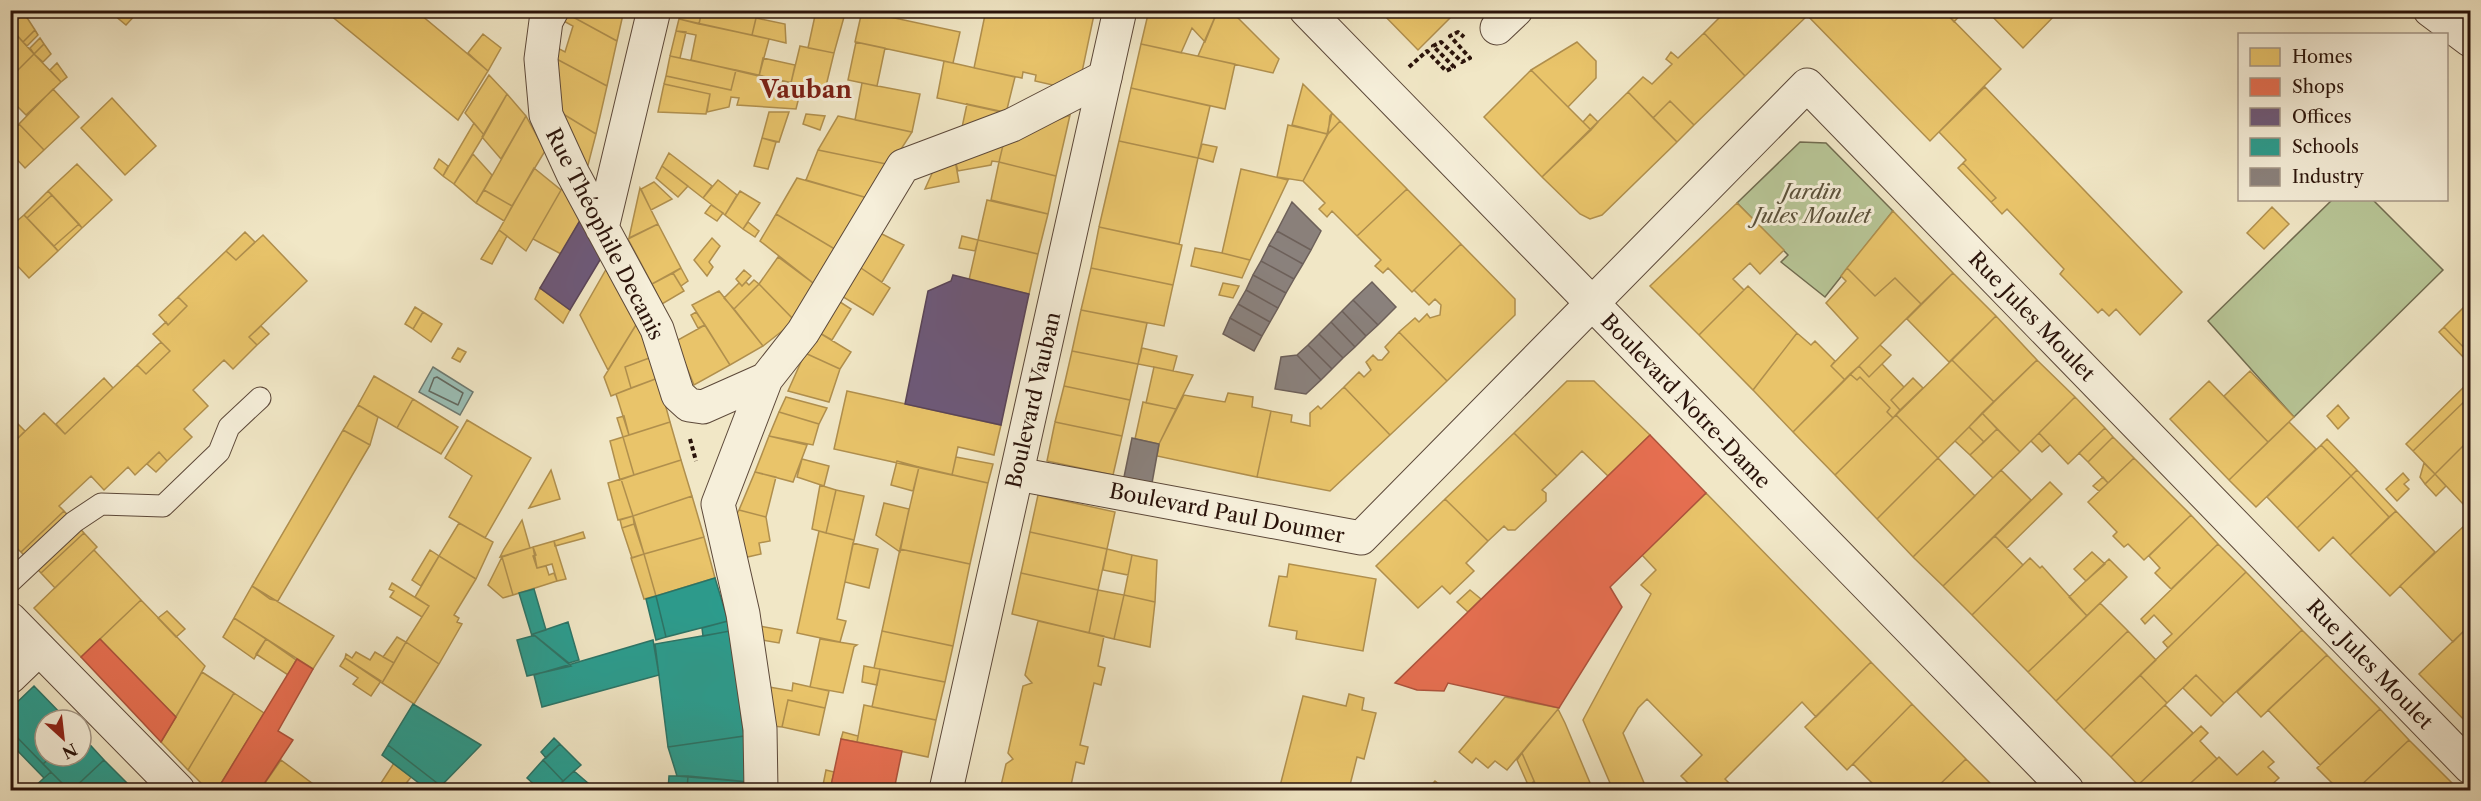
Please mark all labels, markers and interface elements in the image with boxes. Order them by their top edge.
legend [2238,33,2448,201]
text: Homes [2292,46,2353,68]
district label: Vauban [759,75,853,104]
text: Shops [2292,76,2344,98]
text: Offices [2292,106,2352,128]
street label: Rue Théophile Decanis [541,124,669,344]
text: Schools [2292,136,2359,158]
text: Industry [2292,166,2365,188]
park label: Jardin Jules Moulet [1747,179,1872,228]
street label: Rue Jules Moulet [1964,246,2101,386]
street label: Boulevard Notre-Dame [1596,308,1776,494]
street label: Boulevard Vauban [1001,309,1065,491]
street label: Boulevard Paul Doumer [1107,478,1347,548]
street label: Rue Jules Moulet [2302,594,2439,734]
north arrow [33,708,93,768]
text: N [59,739,81,763]

